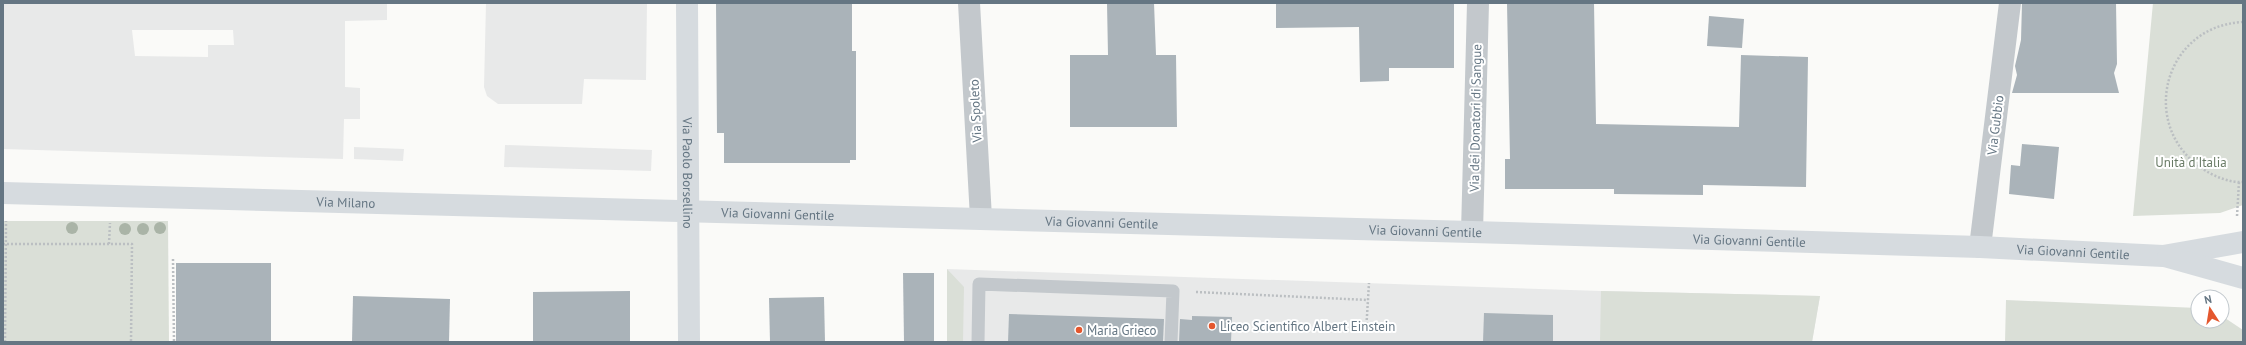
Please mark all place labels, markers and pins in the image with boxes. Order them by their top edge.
place label: Liceo Scientifico Albert Einstein [1220,318,1395,335]
marker: Liceo Scientifico Albert Einstein [1207,321,1217,331]
place label: Maria Grieco [1087,322,1156,339]
marker: Maria Grieco [1074,325,1084,335]

